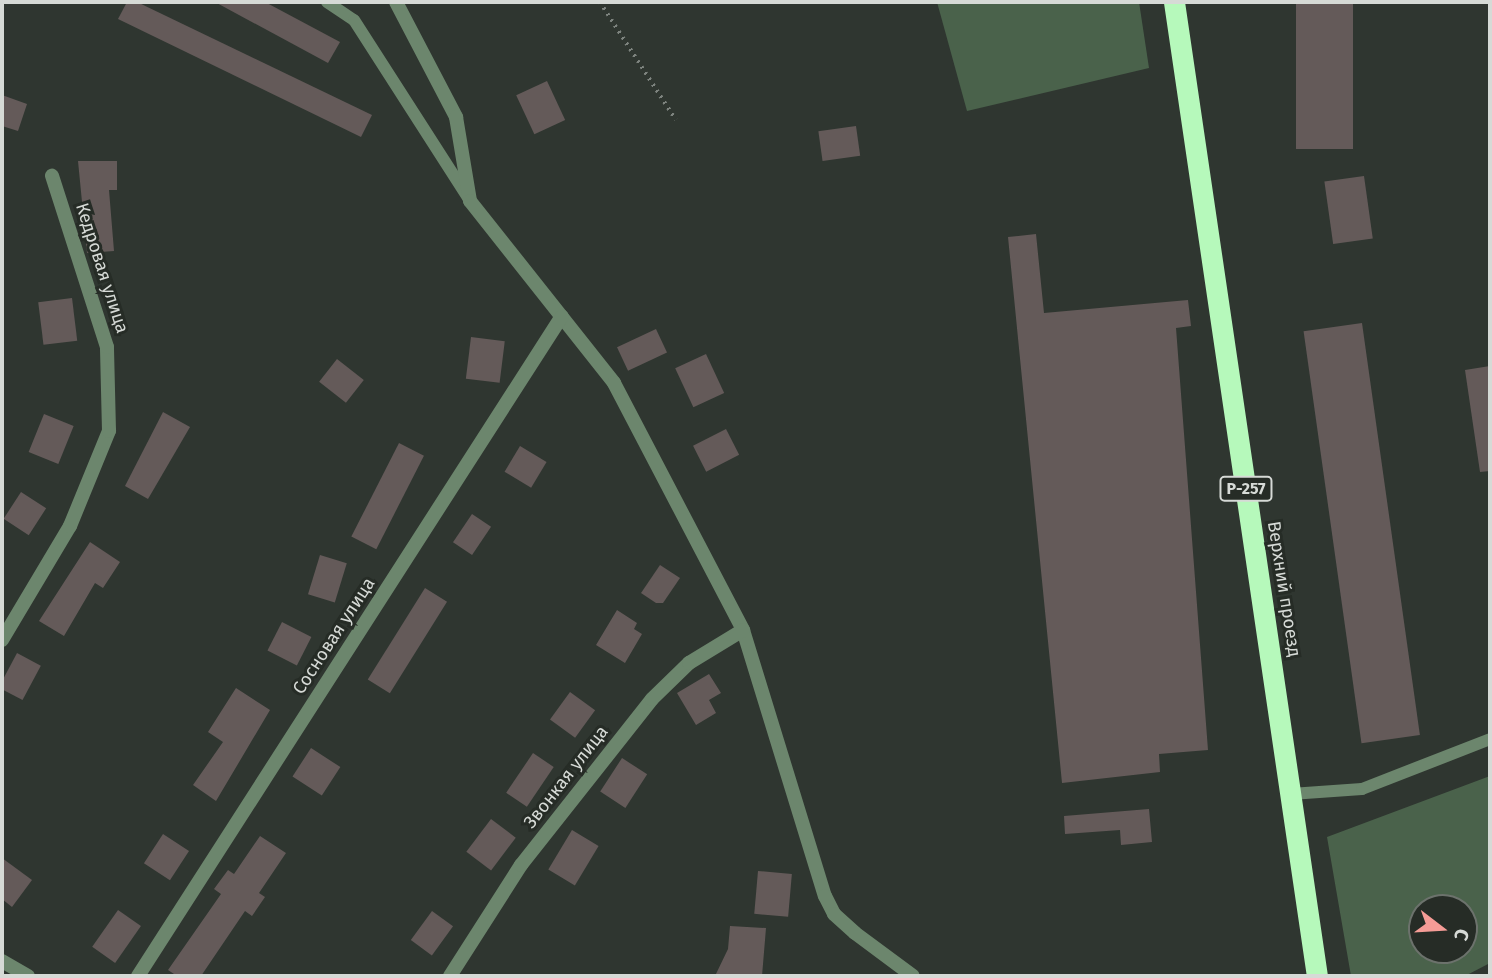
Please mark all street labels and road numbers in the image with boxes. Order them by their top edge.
street label: Кедровая улица [71,200,133,336]
road number: Р-257 [1218,476,1274,502]
street label: Верхний проезд [1263,520,1305,658]
street label: Сосновая улица [288,574,380,698]
street label: Звонкая улица [519,721,613,833]

